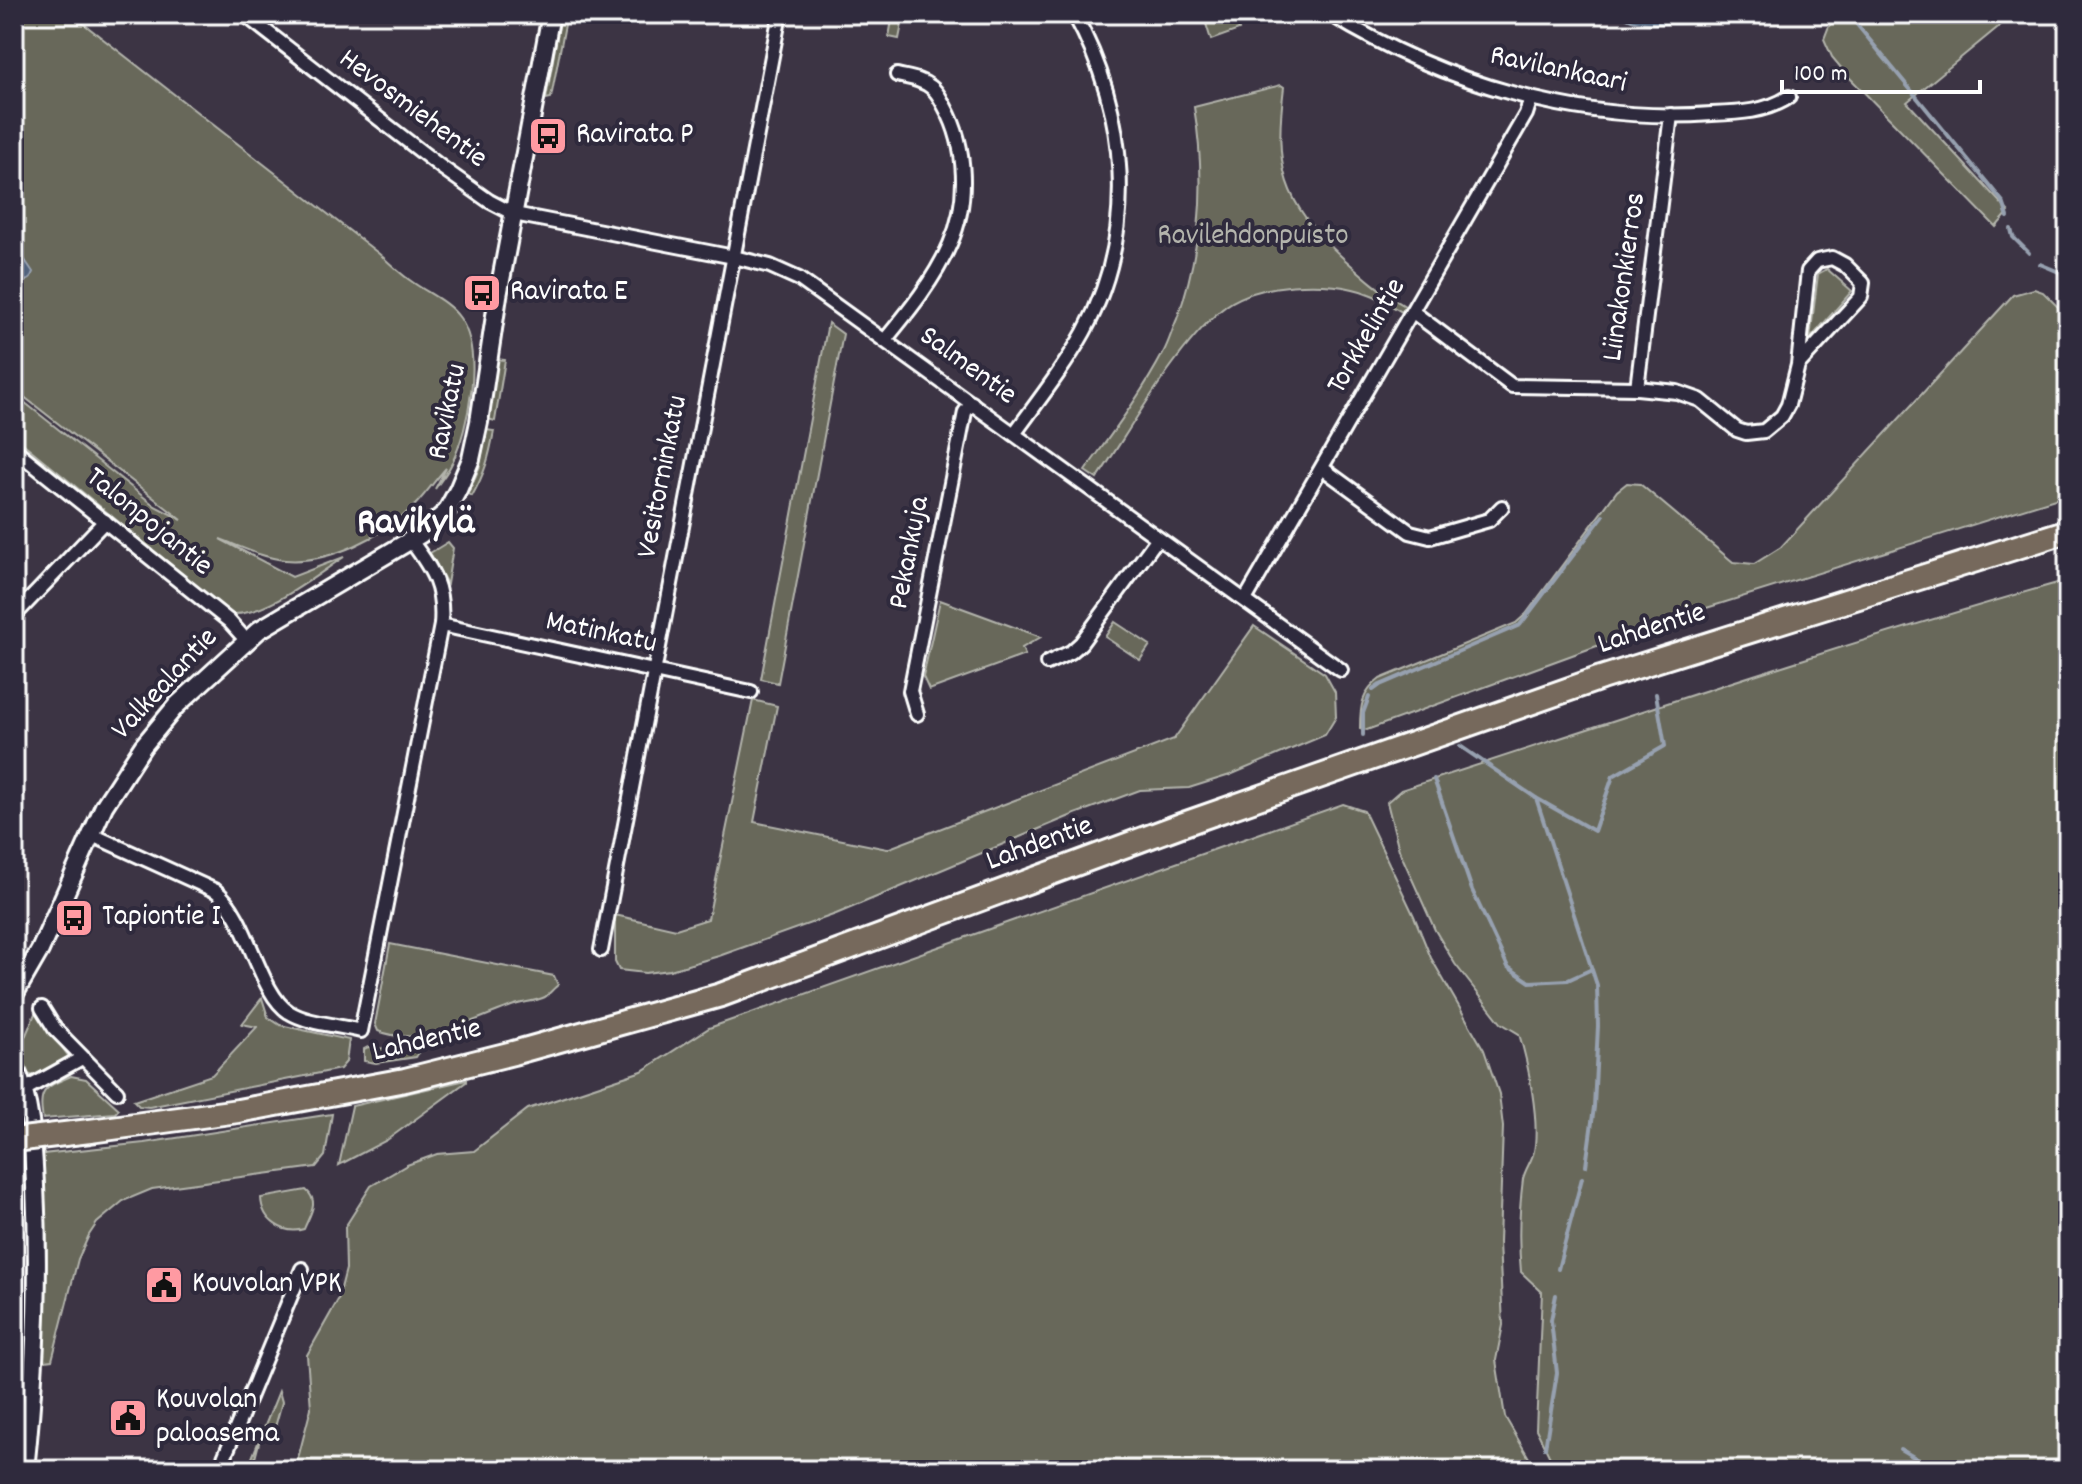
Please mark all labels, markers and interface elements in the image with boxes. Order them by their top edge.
street label: Ravilankaari [1486,36,1630,106]
street label: Hevosmiehentie [328,40,496,180]
scale bar [1782,44,1980,94]
text: 100 m [1794,58,1847,92]
bus stop icon: Ravirata P [527,115,569,157]
place label: Ravirata P [576,115,694,158]
street label: Liinakonkierros [1593,190,1659,364]
park label: Ravilehdonpuisto [1157,216,1349,259]
street label: Torkkelintie [1317,271,1419,403]
bus stop icon: Ravirata E [461,272,503,314]
place label: Ravirata E [510,272,628,315]
street label: Salmentie [909,317,1025,417]
street label: Ravikatu [418,360,480,464]
street label: Vesitorninkatu [627,392,701,562]
street label: Talonpojantie [75,458,221,588]
street label: Pekankuja [879,492,943,613]
district label: Ravikylä [357,497,476,552]
street label: Lahdentie [1593,592,1711,668]
street label: Matinkatu [542,601,660,667]
street label: Valkealantie [103,619,229,751]
street label: Lahdentie [981,806,1099,884]
bus stop icon: Tapiontie I [53,897,95,939]
place label: Tapiontie I [102,897,221,940]
street label: Lahdentie [368,1009,486,1075]
public building icon: Kouvolan VPK [143,1264,185,1306]
place label: Kouvolan VPK [192,1264,342,1307]
place label: Kouvolan paloasema [156,1380,280,1457]
public building icon: Kouvolan paloasema [107,1397,149,1439]

